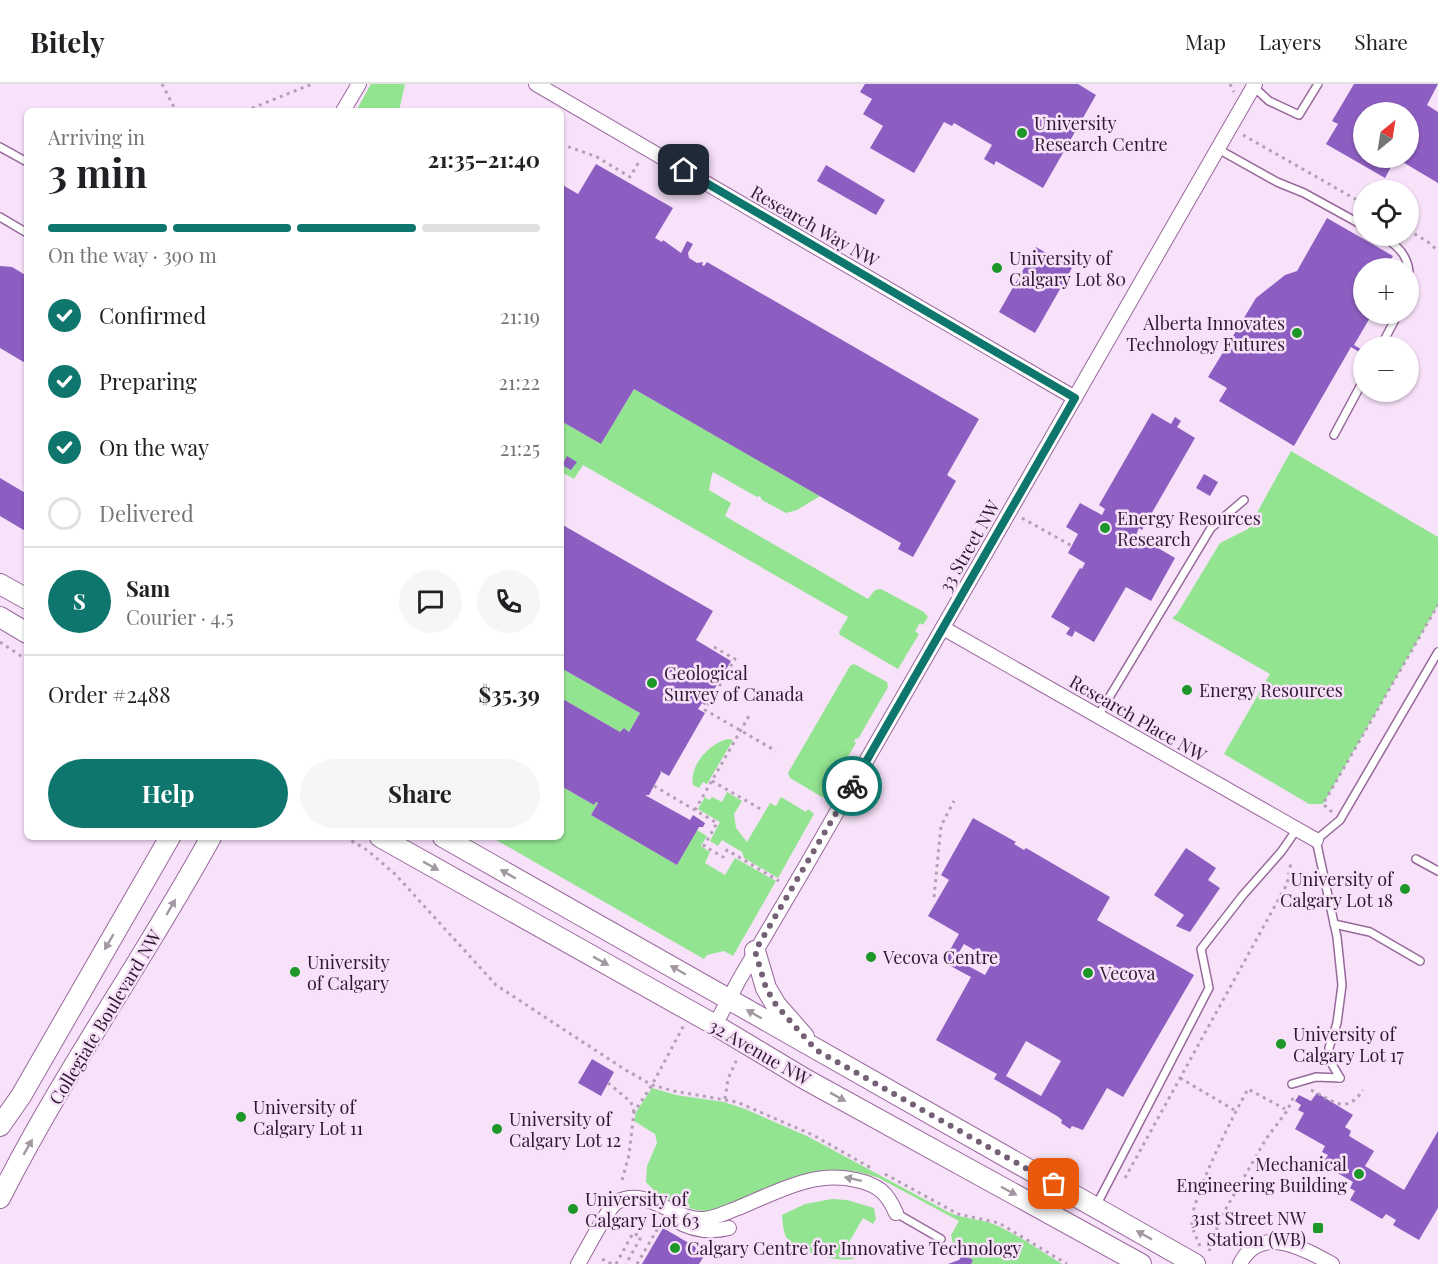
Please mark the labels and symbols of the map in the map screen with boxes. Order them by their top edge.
north arrow [1353,102,1419,168]
place label: University Research Centre [1034,111,1168,156]
marker: University Research Centre [1015,126,1029,140]
pin [658,144,709,195]
street label: Research Way NW [747,180,884,273]
place label: University of Calgary Lot 80 [1009,246,1126,291]
marker: University of Calgary Lot 80 [990,261,1004,275]
place label: Alberta Innovates Technology Futures [1126,311,1285,356]
marker: Alberta Innovates Technology Futures [1290,326,1304,340]
street label: 33 Street NW [933,495,1005,596]
place label: Energy Resources Research [1117,506,1261,551]
marker: Energy Resources Research [1098,521,1112,535]
place label: Geological Survey of Canada [664,661,804,706]
street label: Research Place NW [1065,669,1211,767]
marker: Geological Survey of Canada [645,676,659,690]
place label: Energy Resources [1199,678,1343,702]
marker: Energy Resources [1180,683,1194,697]
courier [822,756,882,816]
one-way arrow [422,861,439,871]
place label: University of Calgary Lot 18 [1280,867,1395,912]
one-way arrow [500,869,517,879]
marker: University of Calgary Lot 18 [1398,882,1412,896]
one-way arrow [166,898,176,915]
street label: Collegiate Boulevard NW [43,925,167,1109]
one-way arrow [104,934,115,950]
place label: Vecova Centre [882,945,998,969]
place label: University of Calgary [307,950,390,995]
marker: Vecova Centre [864,950,878,964]
one-way arrow [592,956,609,966]
place label: Vecova [1099,961,1156,985]
marker: University of Calgary [288,965,302,979]
one-way arrow [669,965,686,975]
marker: Vecova [1081,966,1095,980]
one-way arrow [746,1008,762,1019]
street label: 32 Avenue NW [705,1013,816,1091]
place label: University of Calgary Lot 17 [1293,1022,1405,1067]
marker: University of Calgary Lot 17 [1274,1037,1288,1051]
one-way arrow [830,1092,847,1102]
place label: University of Calgary Lot 11 [253,1095,364,1140]
place label: University of Calgary Lot 12 [509,1107,621,1152]
marker: University of Calgary Lot 11 [234,1110,248,1124]
marker: University of Calgary Lot 12 [490,1122,504,1136]
one-way arrow [23,1138,33,1155]
place label: Mechanical Engineering Building [1176,1152,1347,1197]
pin [1028,1158,1079,1209]
marker: Mechanical Engineering Building [1352,1167,1366,1181]
one-way arrow [844,1174,862,1184]
one-way arrow [1001,1186,1018,1196]
place label: University of Calgary Lot 63 [585,1187,699,1232]
marker: University of Calgary Lot 63 [566,1202,580,1216]
place label: 31st Street NW Station (WB) [1191,1206,1307,1251]
marker: 31st Street NW Station (WB) [1311,1221,1325,1235]
one-way arrow [1135,1230,1152,1240]
place label: Calgary Centre for Innovative Technology [687,1236,1021,1260]
marker: Calgary Centre for Innovative Technology [668,1241,682,1255]

